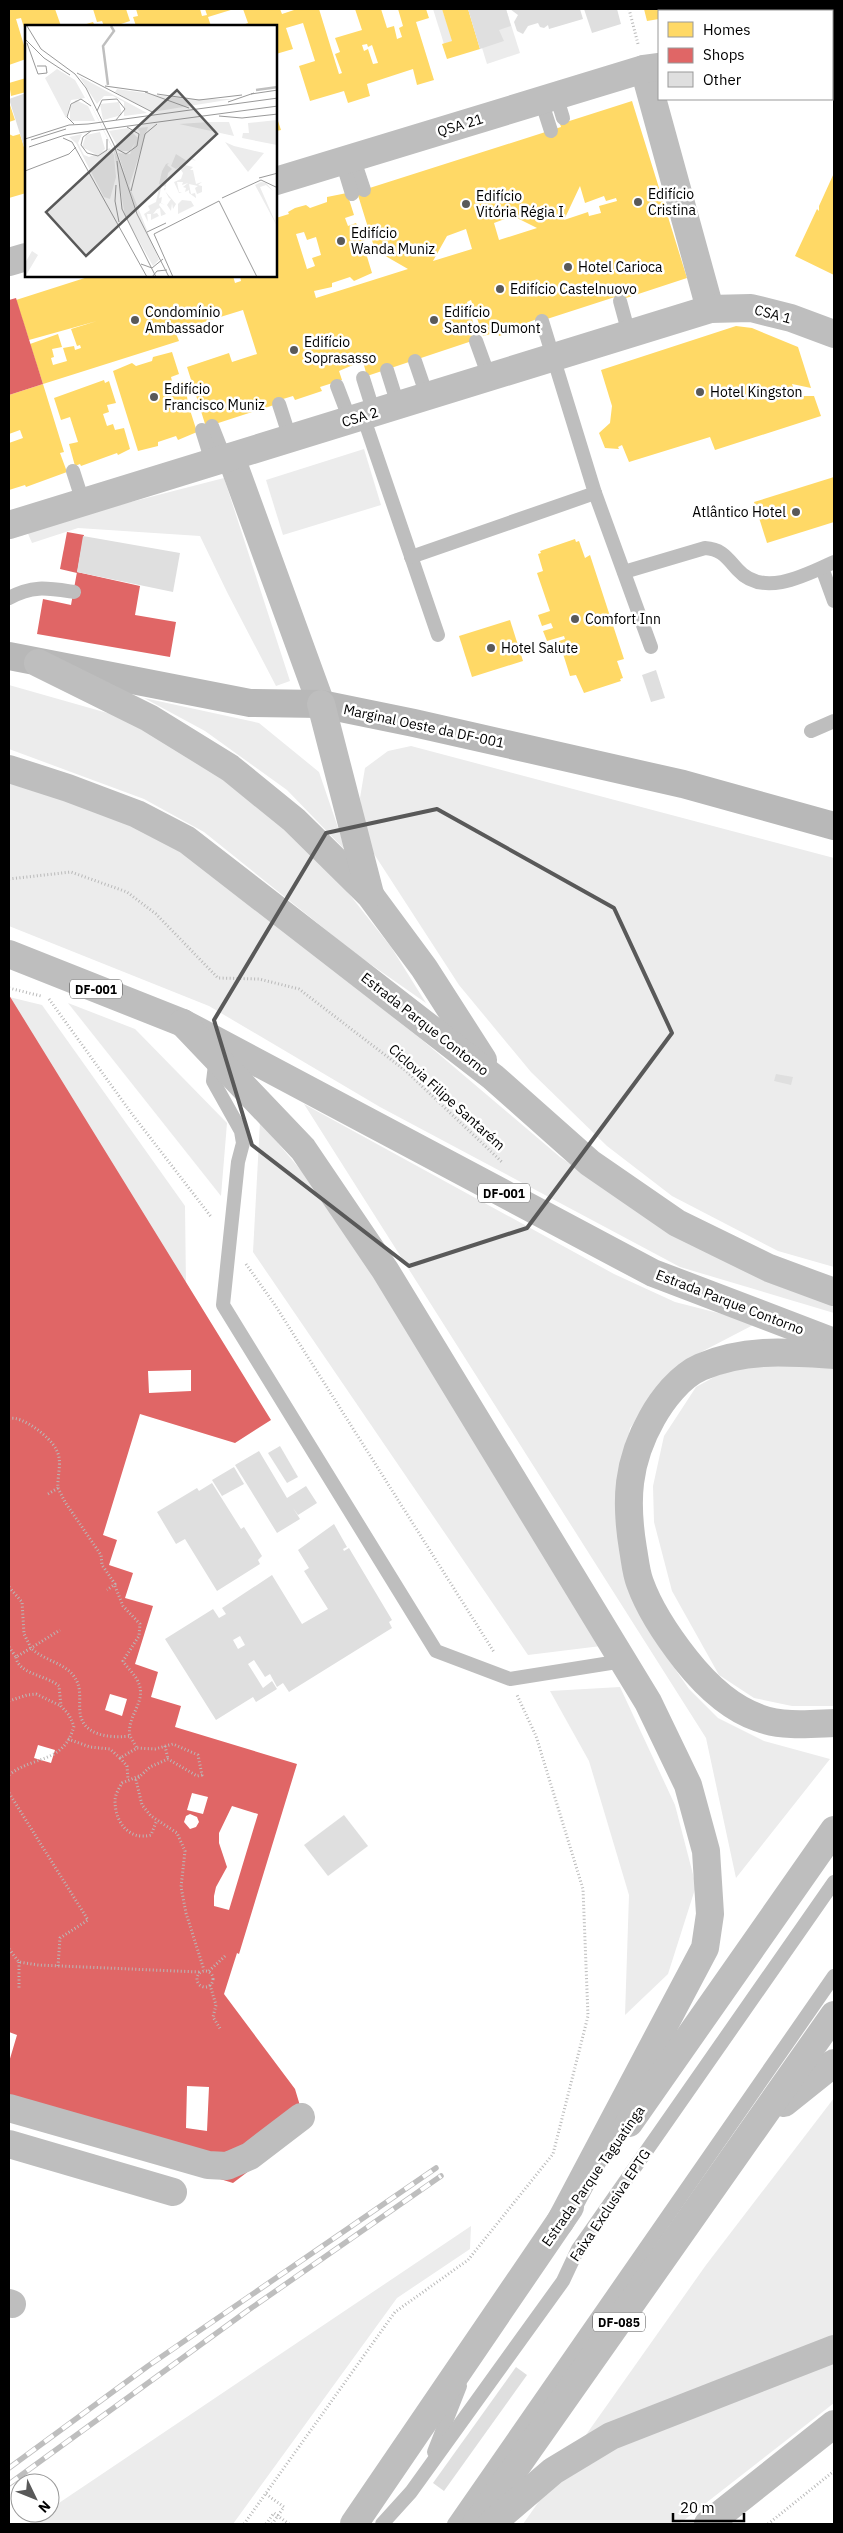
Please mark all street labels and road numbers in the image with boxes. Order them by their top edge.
street label: QSA 21 [435,110,485,140]
street label: CSA 1 [753,300,793,328]
street label: CSA 2 [339,403,381,431]
street label: Marginal Oeste da DF-001 [342,700,506,752]
street label: Estrada Parque Contorno [357,968,493,1080]
road number: DF-001 [70,980,122,999]
street label: Ciclovia Filipe Santarém [385,1040,509,1154]
road number: DF-001 [478,1184,530,1202]
street label: Estrada Parque Contorno [653,1265,807,1339]
street label: Estrada Parque Taguatinga [538,2102,649,2250]
street label: Faixa Exclusiva EPTG [566,2145,654,2265]
road number: DF-085 [593,2312,645,2332]

